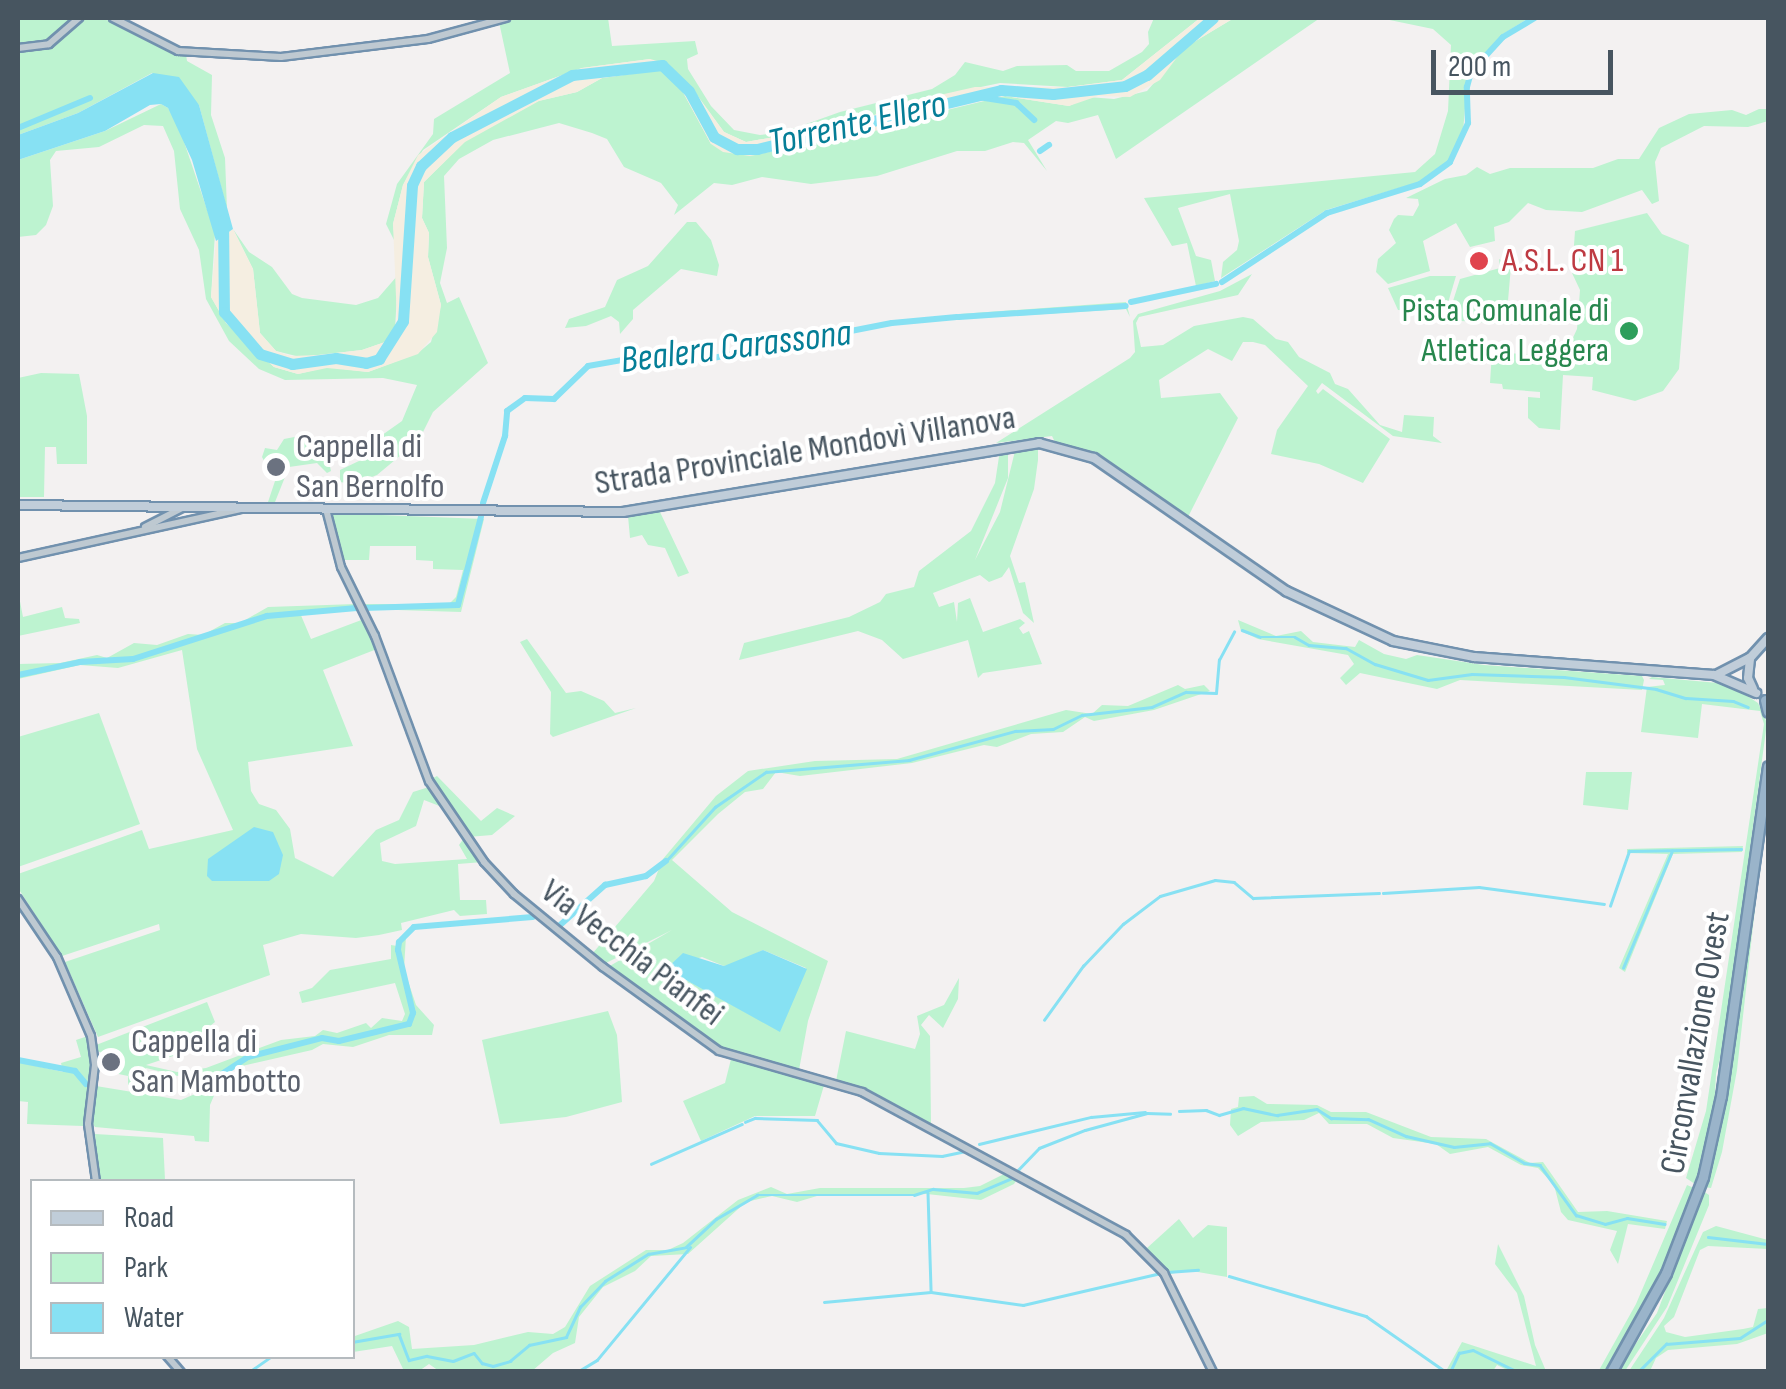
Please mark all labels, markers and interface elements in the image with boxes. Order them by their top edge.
scale bar [1436,30,1618,92]
text: 200 m [1448,49,1511,85]
water label: Torrente Ellero [764,81,950,167]
place label: A.S.L. CN 1 [1502,240,1623,282]
marker: A.S.L. CN 1 [1466,248,1492,274]
place label: Pista Comunale di Atletica Leggera [1402,290,1609,372]
water label: Bealera Carassona [618,310,854,384]
marker: Pista Comunale di Atletica Leggera [1618,320,1640,342]
street label: Strada Provinciale Mondovì Villanova [592,397,1018,505]
place label: Cappella di San Bernolfo [296,426,445,508]
marker: Cappella di San Bernolfo [265,456,287,478]
street label: Via Vecchia Pianfei [532,871,732,1035]
street label: Circonvallazione Ovest [1652,909,1740,1177]
place label: Cappella di San Mambotto [131,1021,301,1103]
marker: Cappella di San Mambotto [100,1051,122,1073]
legend [30,1179,355,1359]
text: Road [124,1200,174,1236]
text: Park [124,1250,168,1286]
text: Water [124,1300,184,1336]

